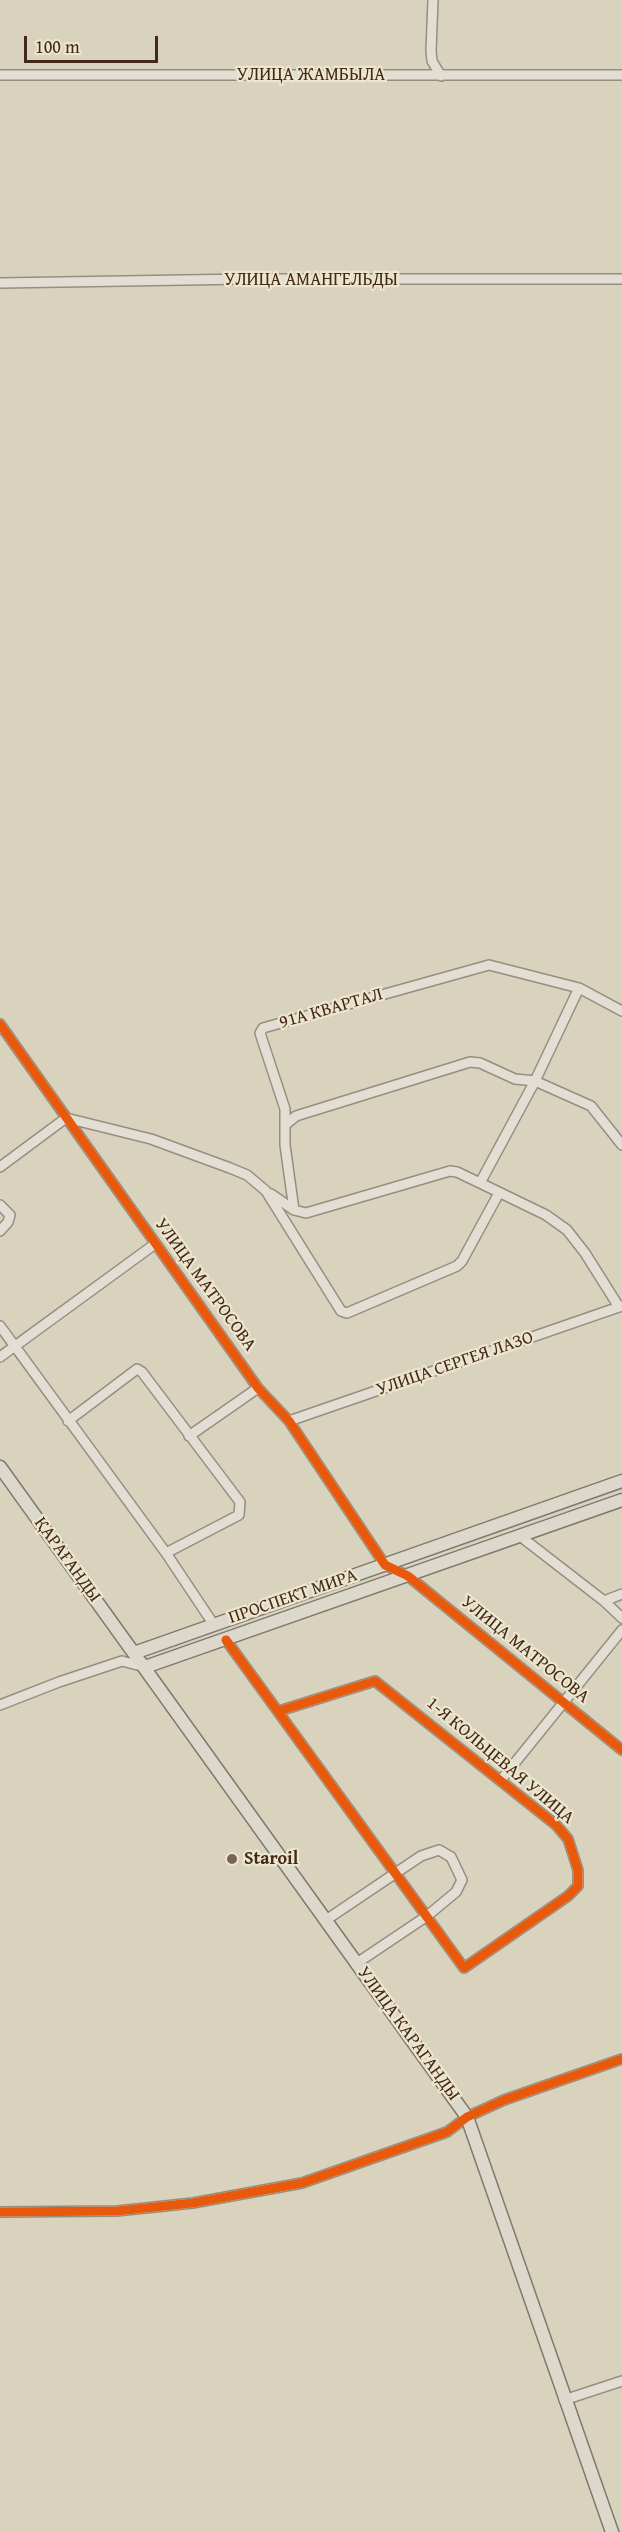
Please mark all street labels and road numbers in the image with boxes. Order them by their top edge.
street label: УЛИЦА ЖАМБЫЛА [237,64,385,86]
street label: УЛИЦА АМАНГЕЛЬДЫ [224,269,398,291]
street label: 91А КВАРТАЛ [277,984,385,1034]
street label: УЛИЦА МАТРОСОВА [150,1215,260,1355]
street label: УЛИЦА СЕРГЕЯ ЛАЗО [374,1327,536,1401]
street label: ҚАРАҒАНДЫ [29,1513,105,1607]
street label: ПРОСПЕКТ МИРА [226,1565,360,1629]
street label: УЛИЦА МАТРОСОВА [457,1592,593,1708]
street label: 1-Я КОЛЬЦЕВАЯ УЛИЦА [422,1693,578,1829]
street label: УЛИЦА КАРАГАНДЫ [352,1963,464,2105]

